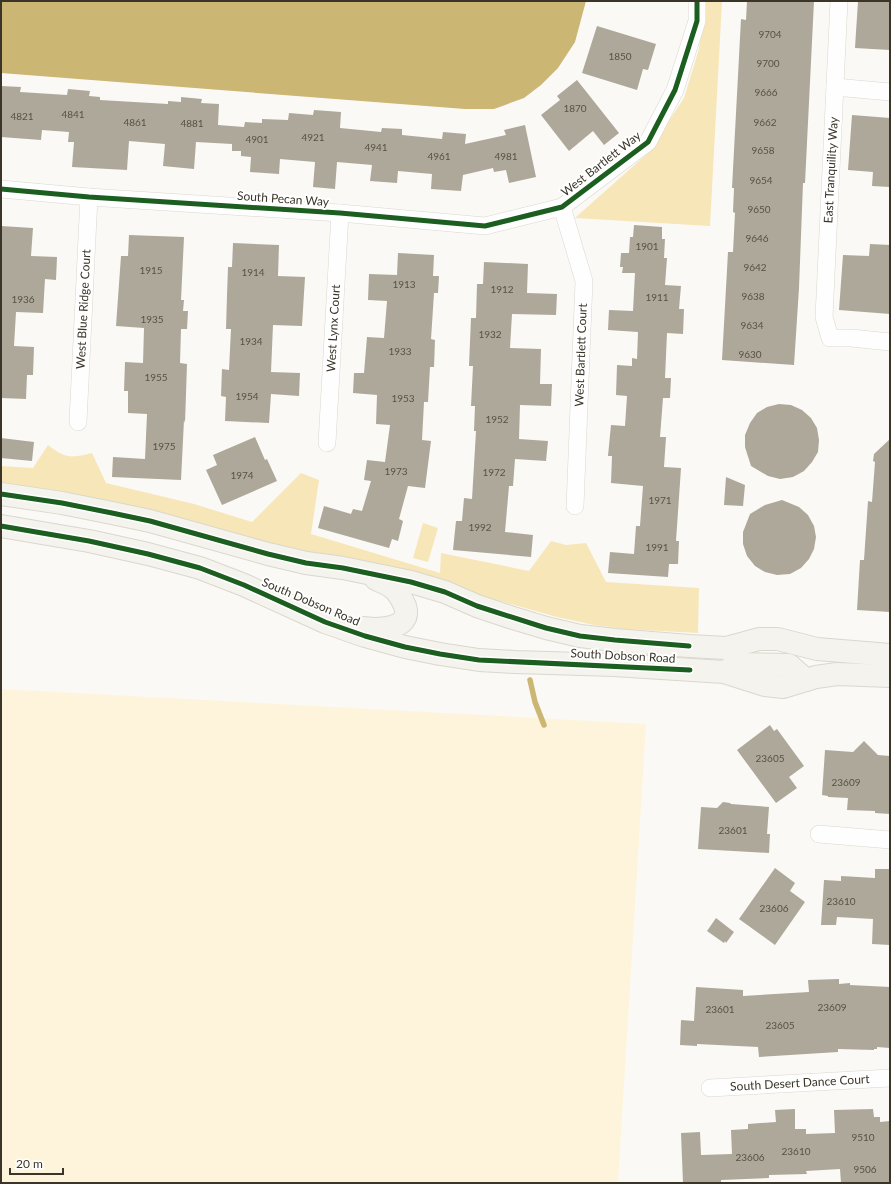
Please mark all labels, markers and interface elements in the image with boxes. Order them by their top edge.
house number: 9704 [758,28,782,40]
house number: 1850 [608,50,632,62]
house number: 9700 [756,57,780,69]
house number: 9666 [754,86,778,98]
house number: 1870 [563,102,587,114]
house number: 4841 [61,108,85,120]
house number: 4821 [10,110,34,122]
house number: 4861 [123,116,147,128]
house number: 9662 [753,116,777,128]
street label: East Tranquility Way [820,116,841,224]
house number: 4881 [180,117,204,129]
street label: West Bartlett Way [558,127,644,199]
house number: 4921 [301,131,325,143]
house number: 4901 [245,133,269,145]
house number: 4941 [364,141,388,153]
house number: 9658 [751,144,775,156]
house number: 4961 [427,150,451,162]
house number: 4981 [494,150,518,162]
house number: 9654 [749,174,773,186]
street label: South Pecan Way [236,188,330,209]
house number: 9650 [747,203,771,215]
house number: 9646 [745,232,769,244]
house number: 1901 [635,240,659,252]
street label: West Blue Ridge Court [73,248,93,369]
house number: 9642 [743,261,767,273]
house number: 1915 [139,264,163,276]
house number: 1914 [241,266,265,278]
house number: 1913 [392,278,416,290]
street label: West Lynx Court [323,283,343,372]
house number: 1912 [490,283,514,295]
house number: 9638 [741,290,765,302]
house number: 1911 [645,291,669,303]
house number: 1936 [11,293,35,305]
street label: West Bartlett Court [571,302,590,407]
house number: 1935 [140,313,164,325]
house number: 9634 [740,319,764,331]
house number: 1932 [478,328,502,340]
house number: 1934 [239,335,263,347]
house number: 1933 [388,345,412,357]
house number: 9630 [738,348,762,360]
house number: 1955 [144,371,168,383]
house number: 1954 [235,390,259,402]
house number: 1953 [391,392,415,404]
house number: 1952 [485,413,509,425]
house number: 1975 [152,440,176,452]
house number: 1973 [384,465,408,477]
house number: 1972 [482,466,506,478]
house number: 1974 [230,469,254,481]
house number: 1971 [648,494,672,506]
house number: 1992 [468,521,492,533]
house number: 1991 [645,541,669,553]
street label: South Dobson Road [260,574,362,629]
street label: South Dobson Road [570,645,676,666]
house number: 23605 [755,752,785,764]
house number: 23609 [831,776,861,788]
house number: 23601 [718,824,748,836]
house number: 23610 [826,895,856,907]
house number: 23606 [759,902,789,914]
house number: 23609 [817,1001,847,1013]
house number: 23601 [705,1003,735,1015]
house number: 23605 [765,1019,795,1031]
street label: South Desert Dance Court [730,1071,871,1094]
house number: 9510 [851,1131,875,1143]
house number: 23610 [781,1145,811,1157]
scale bar [10,1150,63,1176]
house number: 23606 [735,1151,765,1163]
text: 20 m [16,1156,43,1171]
house number: 9506 [853,1163,877,1175]

